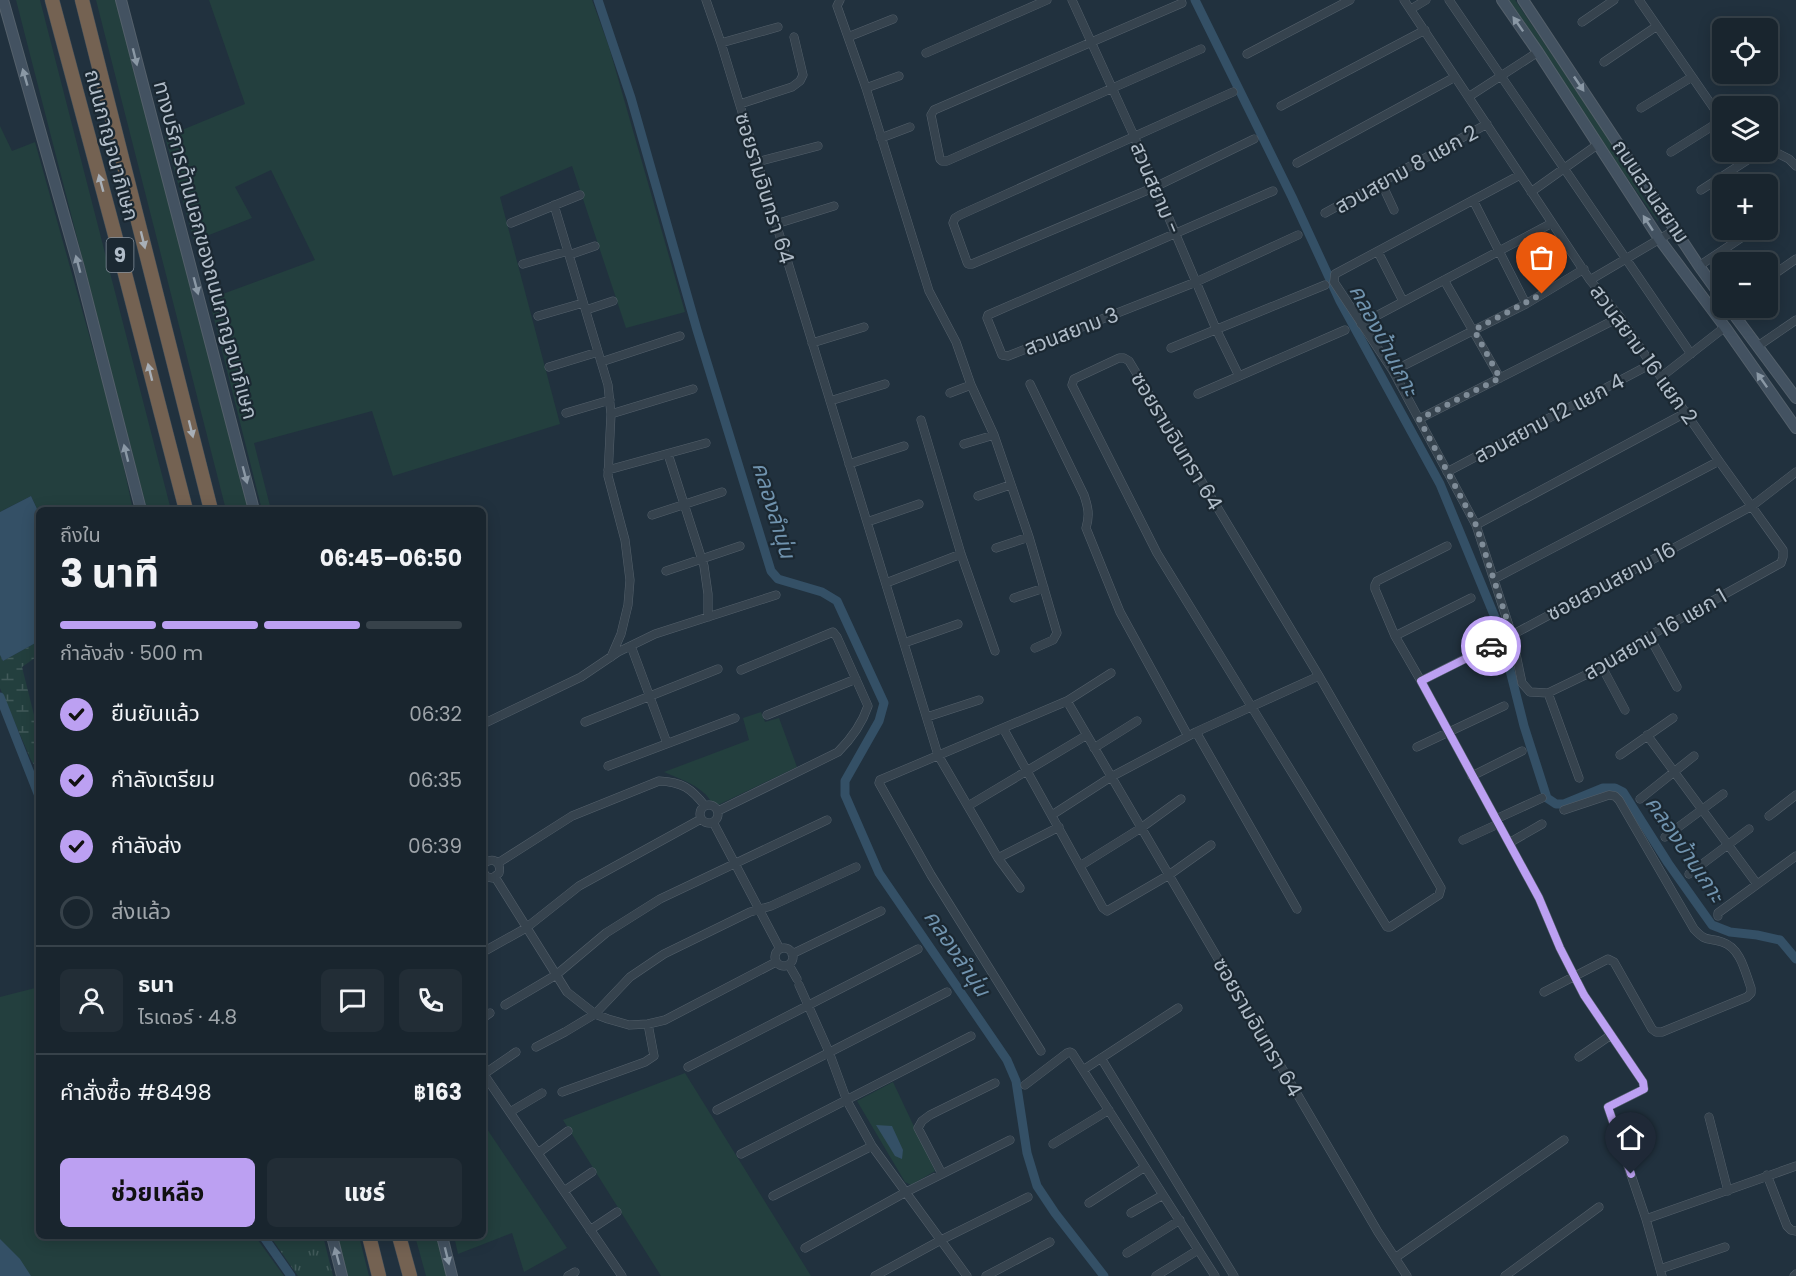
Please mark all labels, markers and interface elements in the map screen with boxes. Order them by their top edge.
one-way arrow [1512,17,1524,33]
map controls [1712,18,1778,318]
button: locate [1712,18,1778,84]
one-way arrow [131,48,141,66]
street label: ถนนกาญจนาภิเษก [78,66,146,224]
one-way arrow [20,68,29,86]
one-way arrow [1573,75,1584,92]
street label: ทางบริการด้านนอกของถนนกาญจนาภิเษก [147,77,265,423]
button: layers [1712,96,1778,162]
street label: ซอยรามอินทรา 64 [728,109,802,267]
street label: สวนสยาม 8 แยก 2 [1329,118,1483,220]
street label: ถนนสวนสยาม [1606,133,1696,249]
street label: สวนสยาม - [1123,137,1189,239]
one-way arrow [96,174,105,192]
button: + [1712,174,1778,240]
one-way arrow [1642,215,1654,231]
one-way arrow [138,231,148,249]
pin [1516,232,1567,294]
road number: 9 [106,238,134,272]
icon: bag [1525,241,1558,274]
button: − [1712,252,1778,318]
one-way arrow [73,255,82,273]
one-way arrow [192,277,201,295]
street label: สวนสยาม 16 แยก 2 [1583,278,1705,430]
water label: คลองบ้านเกาะ [1342,279,1427,403]
street label: สวนสยาม 3 [1020,300,1122,362]
one-way arrow [145,363,155,381]
street label: ซอยรามอินทรา 64 [1124,366,1230,516]
street label: สวนสยาม 12 แยก 4 [1469,366,1629,470]
one-way arrow [1756,373,1768,389]
one-way arrow [186,420,196,438]
one-way arrow [121,444,131,462]
water label: คลองลำนุ่น [745,458,804,563]
one-way arrow [240,465,250,484]
text: ถึงใน [60,521,101,549]
street label: ซอยสวนสยาม 16 [1541,535,1681,627]
text: 06:45–06:50 [320,543,462,574]
text: 3 นาที [60,546,159,601]
street label: สวนสยาม 16 แยก 1 [1578,581,1732,687]
courier [1461,616,1521,676]
icon: car [1475,630,1508,663]
text: กำลังส่ง · 500 m [60,639,203,667]
icon: check [60,698,93,731]
text: ยืนยันแล้ว [111,698,200,729]
text: 06:32 [409,700,462,728]
icon: check [60,764,93,797]
text: กำลังเตรียม [111,764,215,795]
text: 06:35 [408,766,462,794]
water label: คลองบ้านเกาะ [1638,790,1733,910]
icon: check [60,830,93,863]
text: กำลังส่ง [111,830,182,861]
text: 06:39 [408,832,462,860]
text: ส่งแล้ว [111,896,171,927]
water label: คลองลำนุ่น [916,903,998,1004]
street label: ซอยรามอินทรา 64 [1206,952,1310,1102]
button: person [60,969,123,1032]
text: ธนา [138,969,174,1000]
button: chat [321,969,384,1032]
button: phone [399,969,462,1032]
text: ไรเดอร์ · 4.8 [138,1003,237,1031]
text: คำสั่งซื้อ #8498 [60,1077,212,1108]
text: ฿163 [414,1077,462,1108]
pin [1605,1112,1656,1174]
icon: home [1614,1121,1647,1154]
button: ช่วยเหลือ [60,1158,255,1227]
button: แชร์ [267,1158,462,1227]
one-way arrow [332,1247,341,1265]
one-way arrow [442,1247,452,1265]

